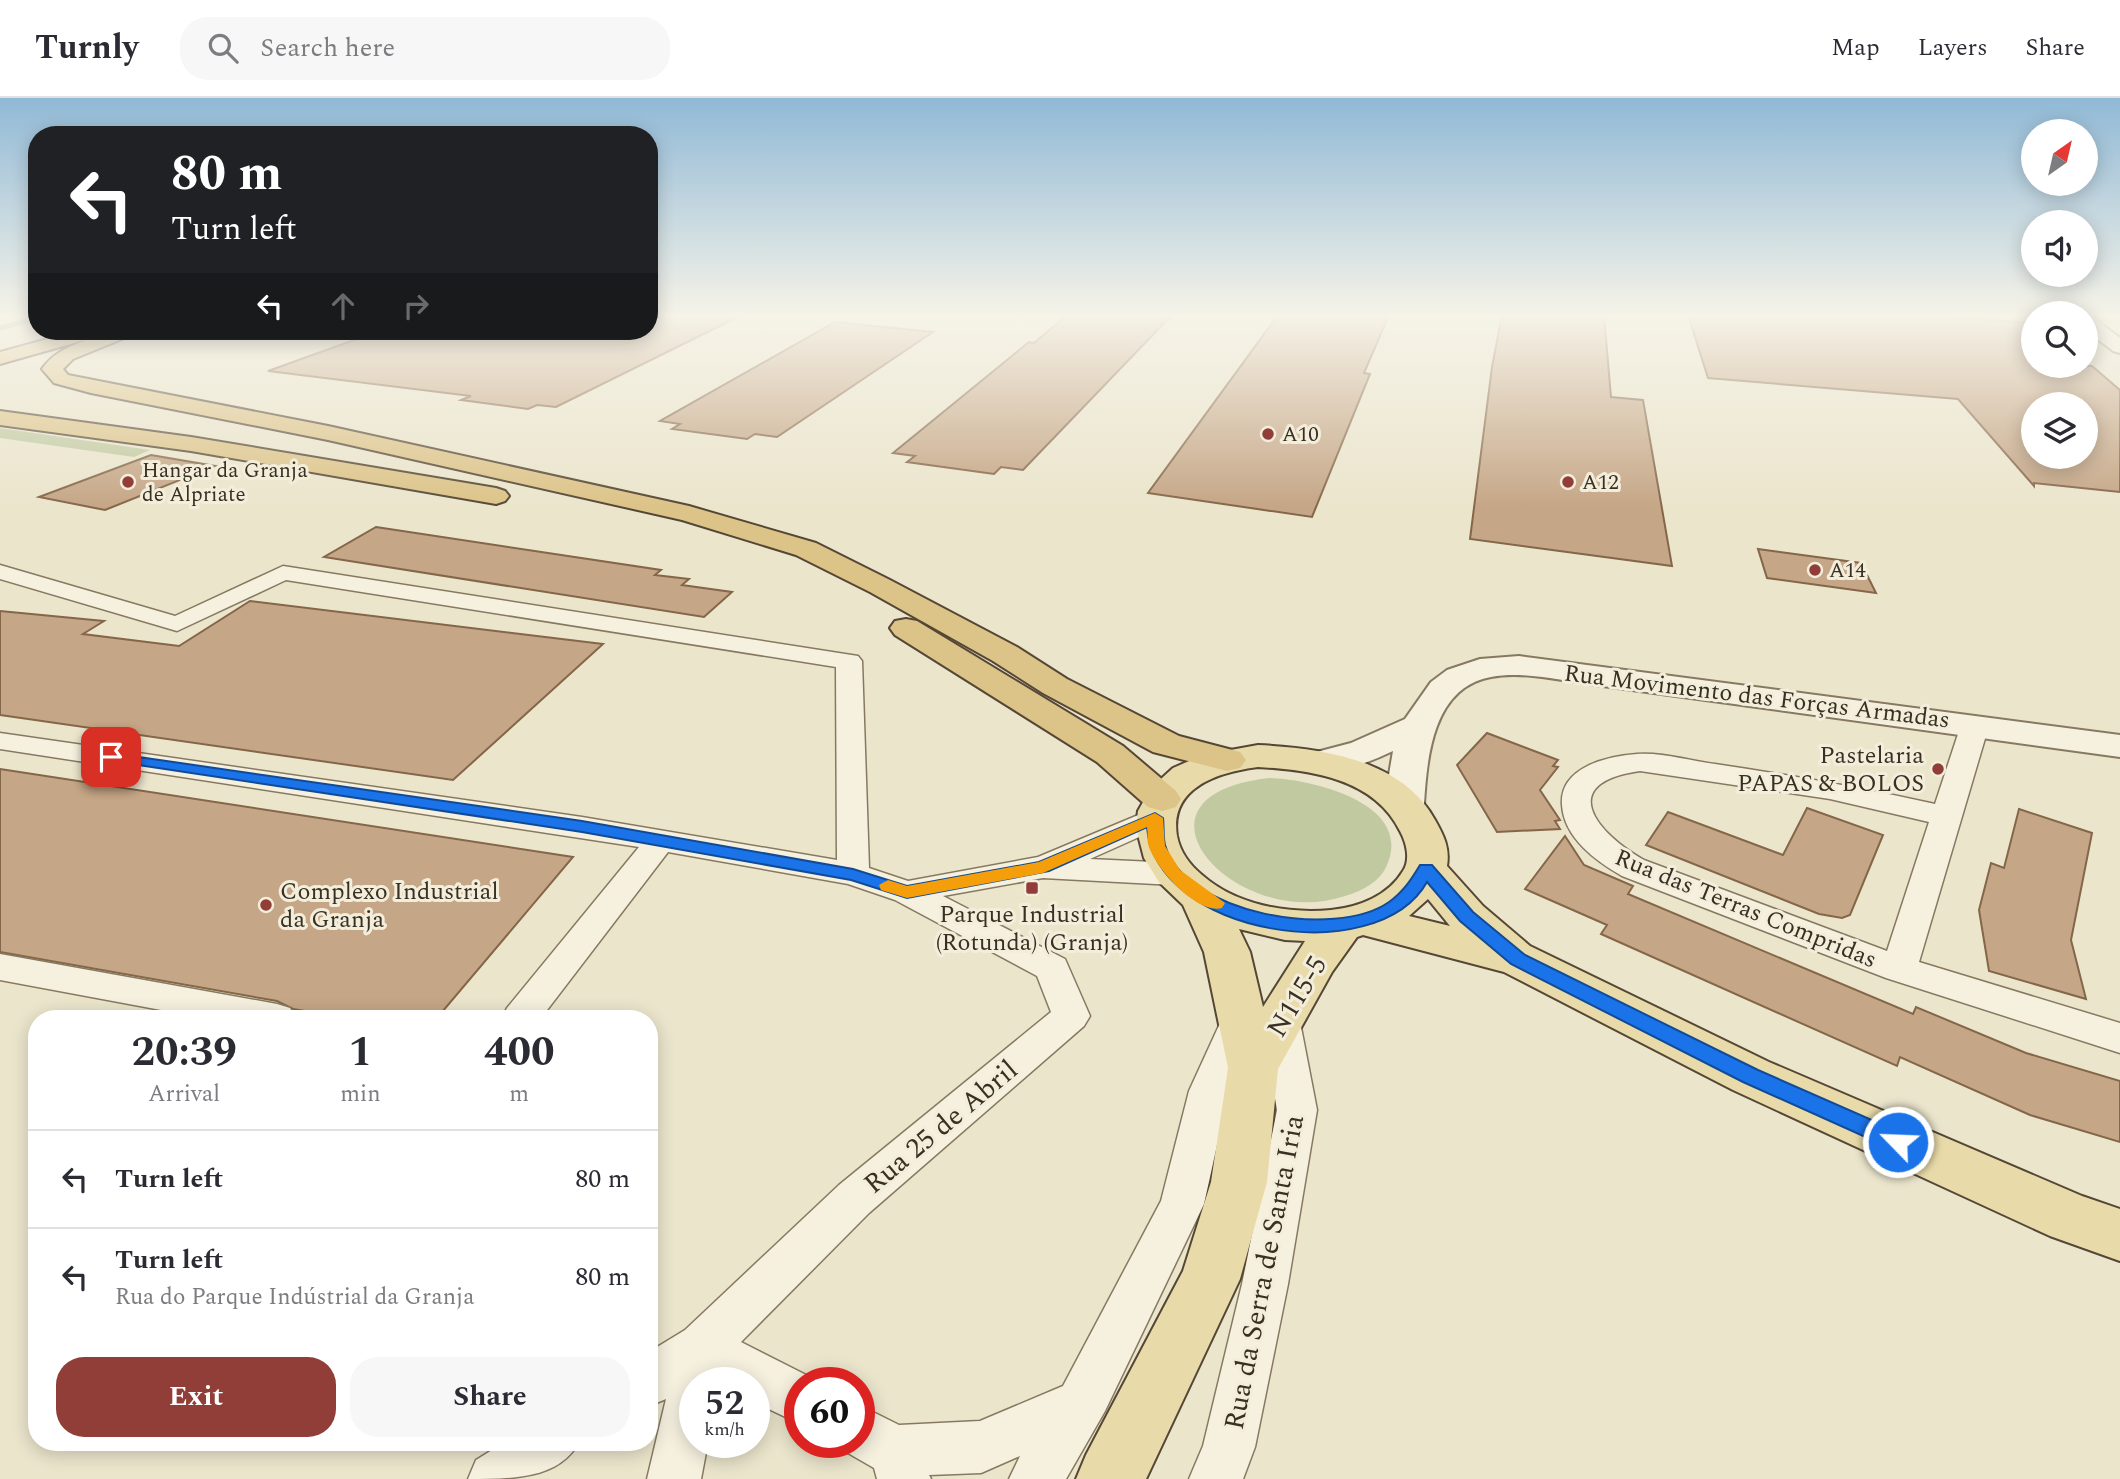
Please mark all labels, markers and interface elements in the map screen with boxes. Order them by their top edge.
search box [180,17,670,80]
text: Turnly [35,23,138,73]
text: Search here [260,28,395,68]
icon: search [204,29,242,67]
text: Map [1831,30,1880,66]
text: Layers [1918,30,1988,66]
text: Share [2026,30,2085,66]
north arrow [2021,119,2098,196]
map controls [2021,119,2098,469]
text: 80 m [171,137,282,212]
icon: left [56,154,147,245]
text: Turn left [171,205,297,254]
button: sound [2021,210,2098,287]
icon: left [251,287,289,325]
icon: ahead [324,287,362,325]
icon: right [397,287,435,325]
button: search [2021,301,2098,378]
button: layers [2021,392,2098,469]
place label: A10 [1282,419,1319,451]
marker: A10 [1260,426,1276,442]
place label: Hangar da Granja de Alpriate [142,455,308,511]
place label: A12 [1582,467,1619,499]
marker: Hangar da Granja de Alpriate [120,474,136,490]
marker: A12 [1560,474,1576,490]
place label: A14 [1829,555,1866,587]
marker: A14 [1807,562,1823,578]
street label: Rua Movimento das Forças Armadas [1562,655,1952,739]
pin [81,727,141,787]
icon: arrive [92,738,130,776]
place label: Pastelaria PAPAS & BOLOS [1737,738,1924,802]
marker: Pastelaria PAPAS & BOLOS [1930,761,1946,777]
street label: Rua das Terras Compridas [1609,840,1882,978]
place label: Complexo Industrial da Granja [280,874,498,938]
marker: Parque Industrial (Rotunda) (Granja) [1024,880,1040,896]
marker: Complexo Industrial da Granja [258,897,274,913]
place label: Parque Industrial (Rotunda) (Granja) [936,897,1128,961]
street label: N115-5 [1256,948,1339,1046]
text: 20:39 [131,1021,237,1084]
text: 1 [349,1021,372,1084]
text: 400 [484,1021,555,1084]
street label: Rua 25 de Abril [854,1049,1028,1205]
text: Arrival [148,1077,220,1112]
text: min [340,1077,381,1112]
text: m [509,1077,529,1112]
position arrow [1861,1105,1935,1179]
street label: Rua da Serra de Santa Iria [1213,1111,1316,1434]
text: Turn left [115,1159,223,1199]
text: 80 m [575,1159,630,1199]
icon: left [56,1160,94,1198]
text: Turn left [115,1240,223,1280]
text: 80 m [575,1257,630,1297]
icon: left [56,1258,94,1296]
text: Rua do Parque Indústrial da Granja [115,1280,474,1315]
button: Exit [56,1357,336,1437]
button: Share [350,1357,630,1437]
speed limit sign: 60 [784,1367,875,1458]
text: 52 [705,1377,744,1430]
text: km/h [704,1416,745,1443]

